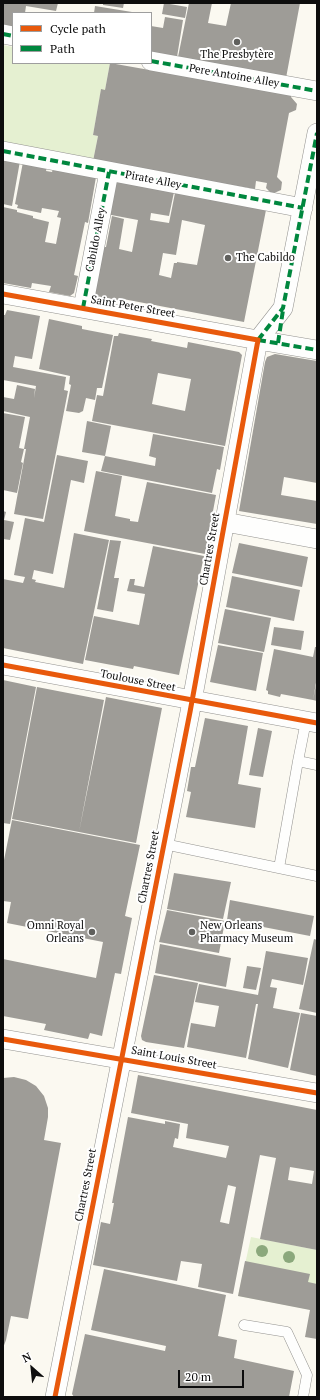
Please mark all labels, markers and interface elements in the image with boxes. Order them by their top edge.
legend [12,12,152,64]
text: Cycle path [50,21,106,36]
marker: The Presbytère [232,37,242,47]
text: Path [50,41,75,56]
place label: The Presbytère [200,48,274,62]
street label: Pere Antoine Alley [188,62,280,90]
street label: Pirate Alley [124,168,182,192]
street label: Cabildo Alley [83,207,109,273]
place label: The Cabildo [236,251,295,265]
marker: The Cabildo [223,253,233,263]
street label: Saint Peter Street [90,293,176,321]
street label: Chartres Street [197,511,223,587]
street label: Toulouse Street [99,667,177,695]
street label: Chartres Street [135,829,163,905]
place label: Omni Royal Orleans [27,919,84,945]
place label: New Orleans Pharmacy Museum [200,919,293,945]
marker: Omni Royal Orleans [87,927,97,937]
marker: New Orleans Pharmacy Museum [187,927,197,937]
street label: Saint Louis Street [130,1044,218,1072]
street label: Chartres Street [72,1147,100,1223]
north arrow [12,1348,52,1388]
text: N [20,1349,33,1365]
scale bar [180,1362,246,1388]
text: 20 m [185,1369,211,1384]

